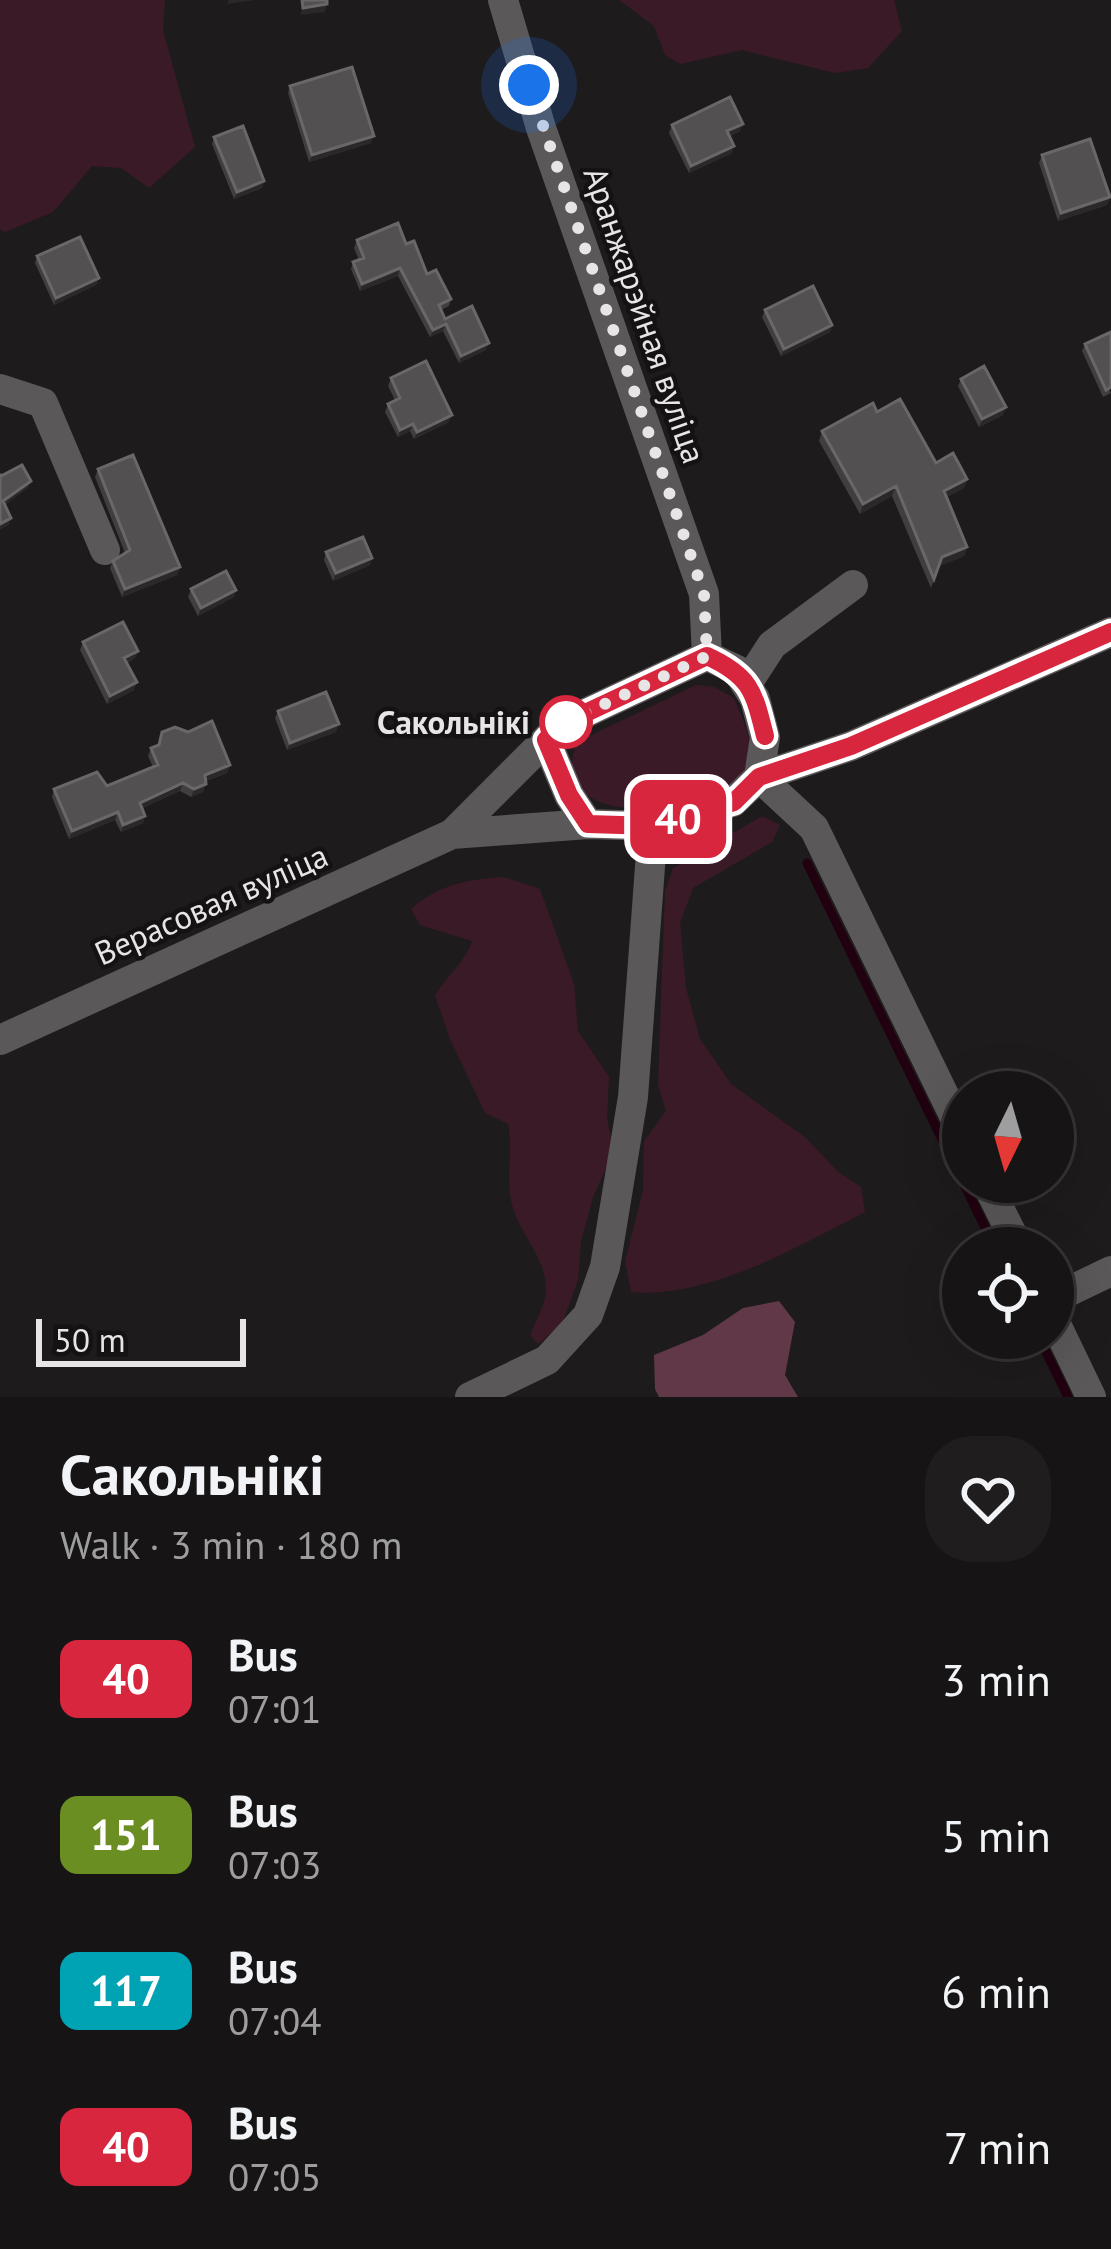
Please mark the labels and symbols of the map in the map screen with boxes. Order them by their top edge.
your location [499,55,559,115]
street label: Аранжарэйная вуліца [575,161,716,469]
marker: Сакольнікі [541,697,591,747]
place label: Сакольнікі [377,700,530,743]
line badge: 40 [624,780,732,858]
street label: Верасовая вуліца [88,833,334,974]
north arrow [942,1071,1074,1203]
scale bar [36,1313,246,1366]

